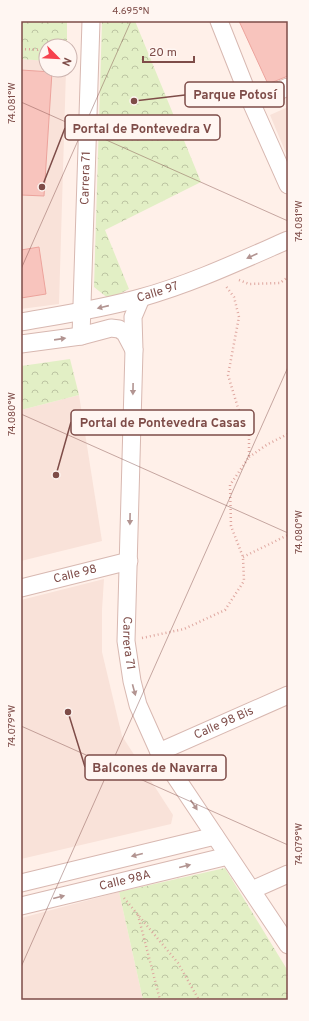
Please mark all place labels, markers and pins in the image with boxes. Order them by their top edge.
callout: Parque Potosí [185,82,284,107]
callout: Portal de Pontevedra V [65,115,220,140]
callout: Portal de Pontevedra Casas [71,410,254,435]
callout: Balcones de Navarra [85,755,226,780]

